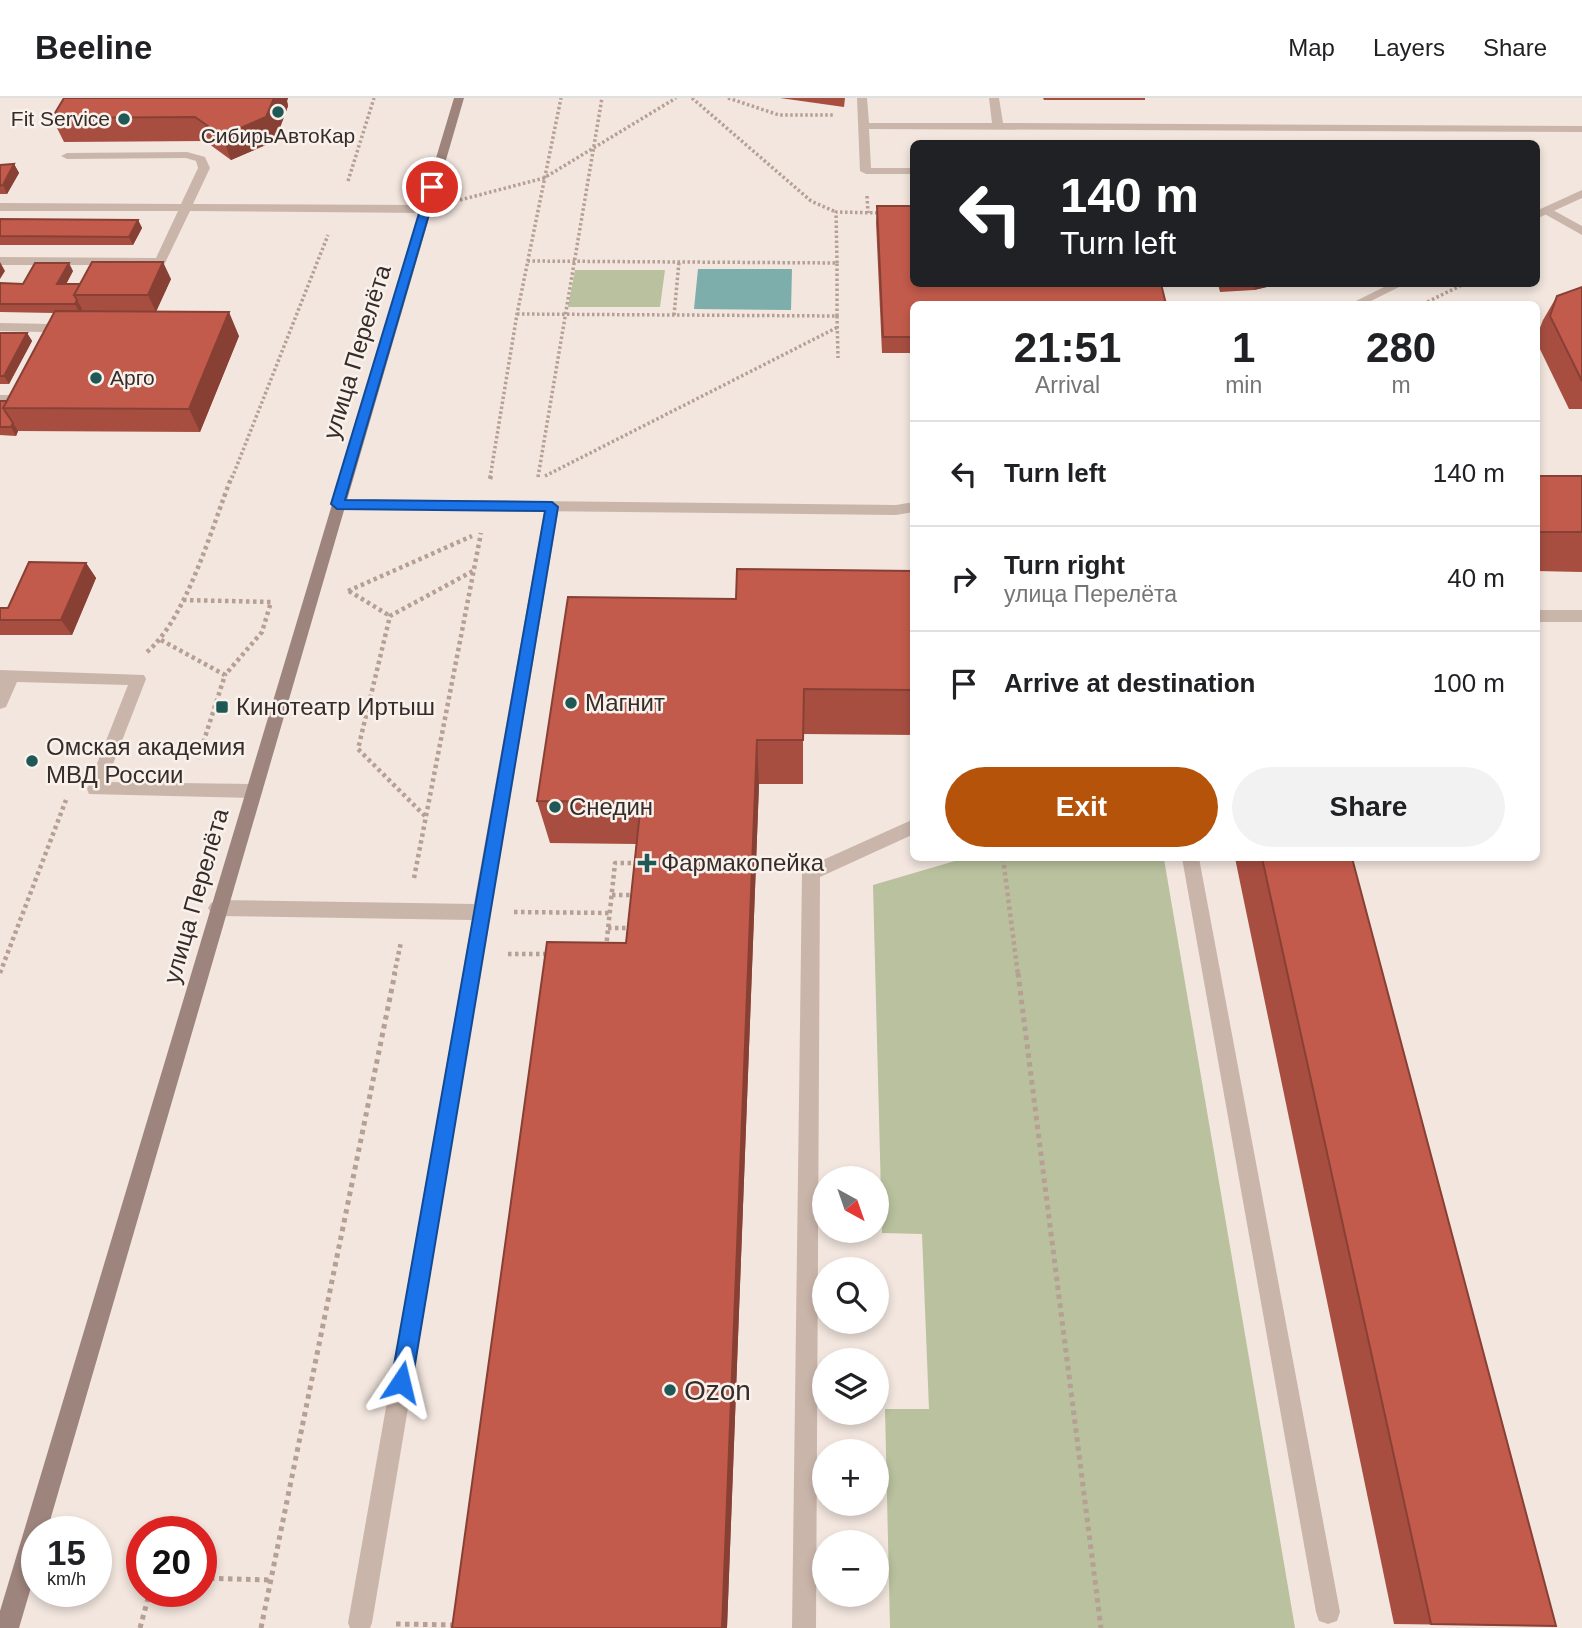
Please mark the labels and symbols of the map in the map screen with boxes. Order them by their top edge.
marker: СибирьАвтоКар [270,104,286,120]
place label: Fit Service [11,107,110,130]
marker: Fit Service [116,111,132,127]
place label: СибирьАвтоКар [201,124,355,147]
pin [402,157,462,217]
street label: улица Перелёта [317,261,396,442]
place label: Арго [110,366,155,389]
marker: Арго [88,370,104,386]
place label: Магнит [585,689,665,716]
place label: Кинотеатр Иртыш [236,693,435,720]
marker: Магнит [563,695,579,711]
marker: Кинотеатр Иртыш [214,699,230,715]
place label: Омская академия МВД России [46,733,245,788]
marker: Омская академия МВД России [24,753,40,769]
place label: Снедин [569,793,653,820]
marker: Снедин [547,799,563,815]
street label: улица Перелёта [158,805,234,986]
place label: Фармакопейка [661,849,825,876]
marker: Фармакопейка [639,855,655,871]
north arrow [812,1166,889,1242]
position arrow [364,1345,438,1419]
place label: Ozon [684,1375,751,1406]
marker: Ozon [662,1382,678,1398]
speed limit sign: 20 [126,1516,217,1607]

